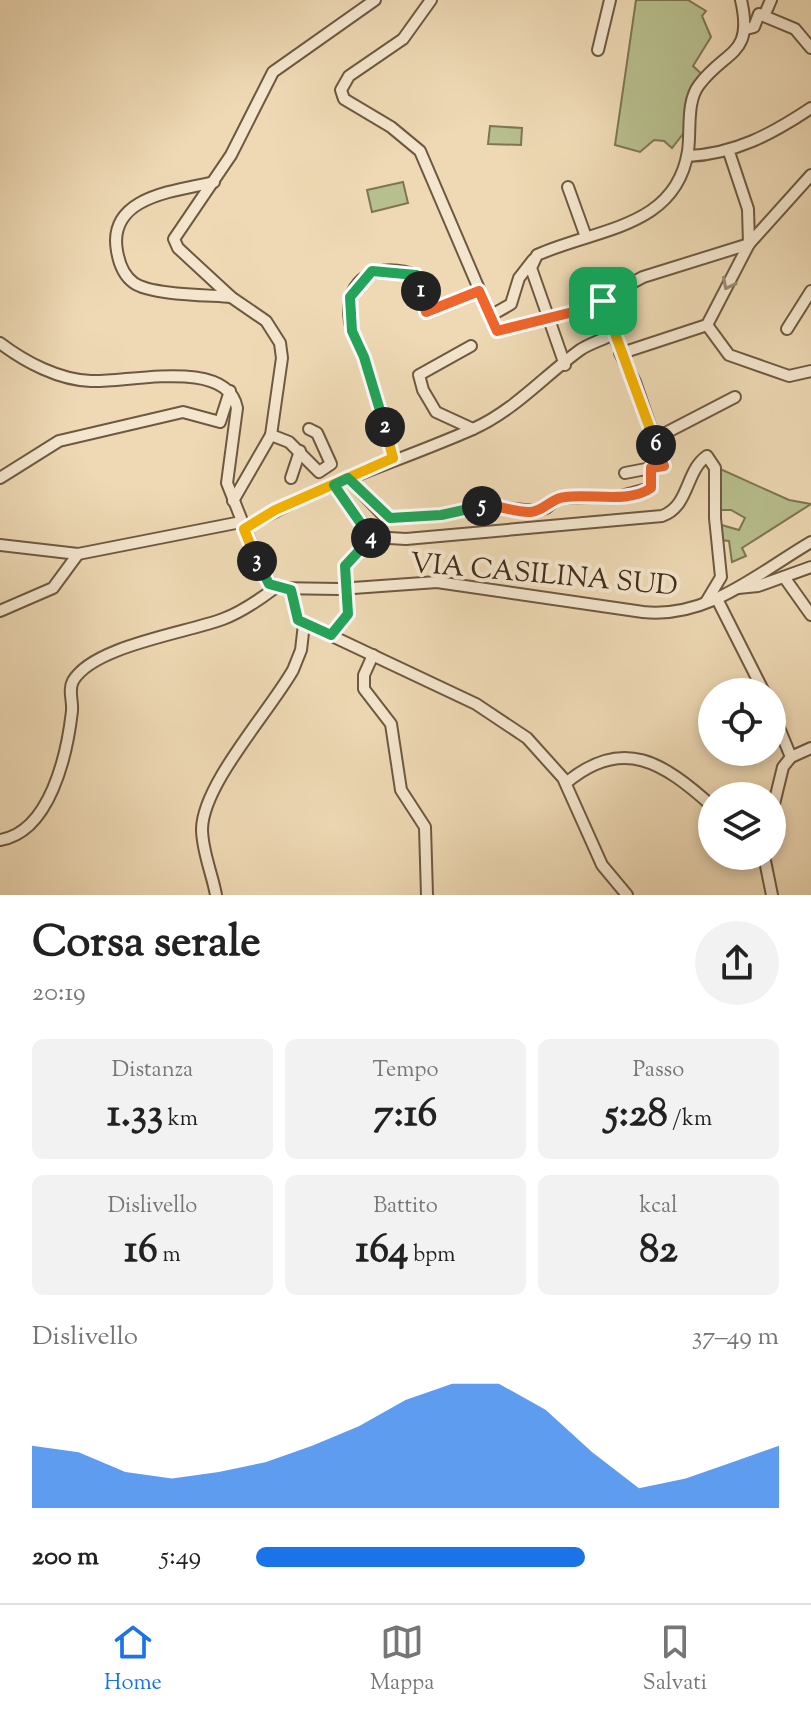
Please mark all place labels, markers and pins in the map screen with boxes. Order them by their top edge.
pin [569,267,637,335]
pin: 1 [401,271,441,311]
pin: 2 [365,407,405,447]
pin: 6 [636,425,676,465]
pin: 5 [462,486,502,526]
pin: 4 [351,518,391,558]
pin: 3 [237,541,277,581]

